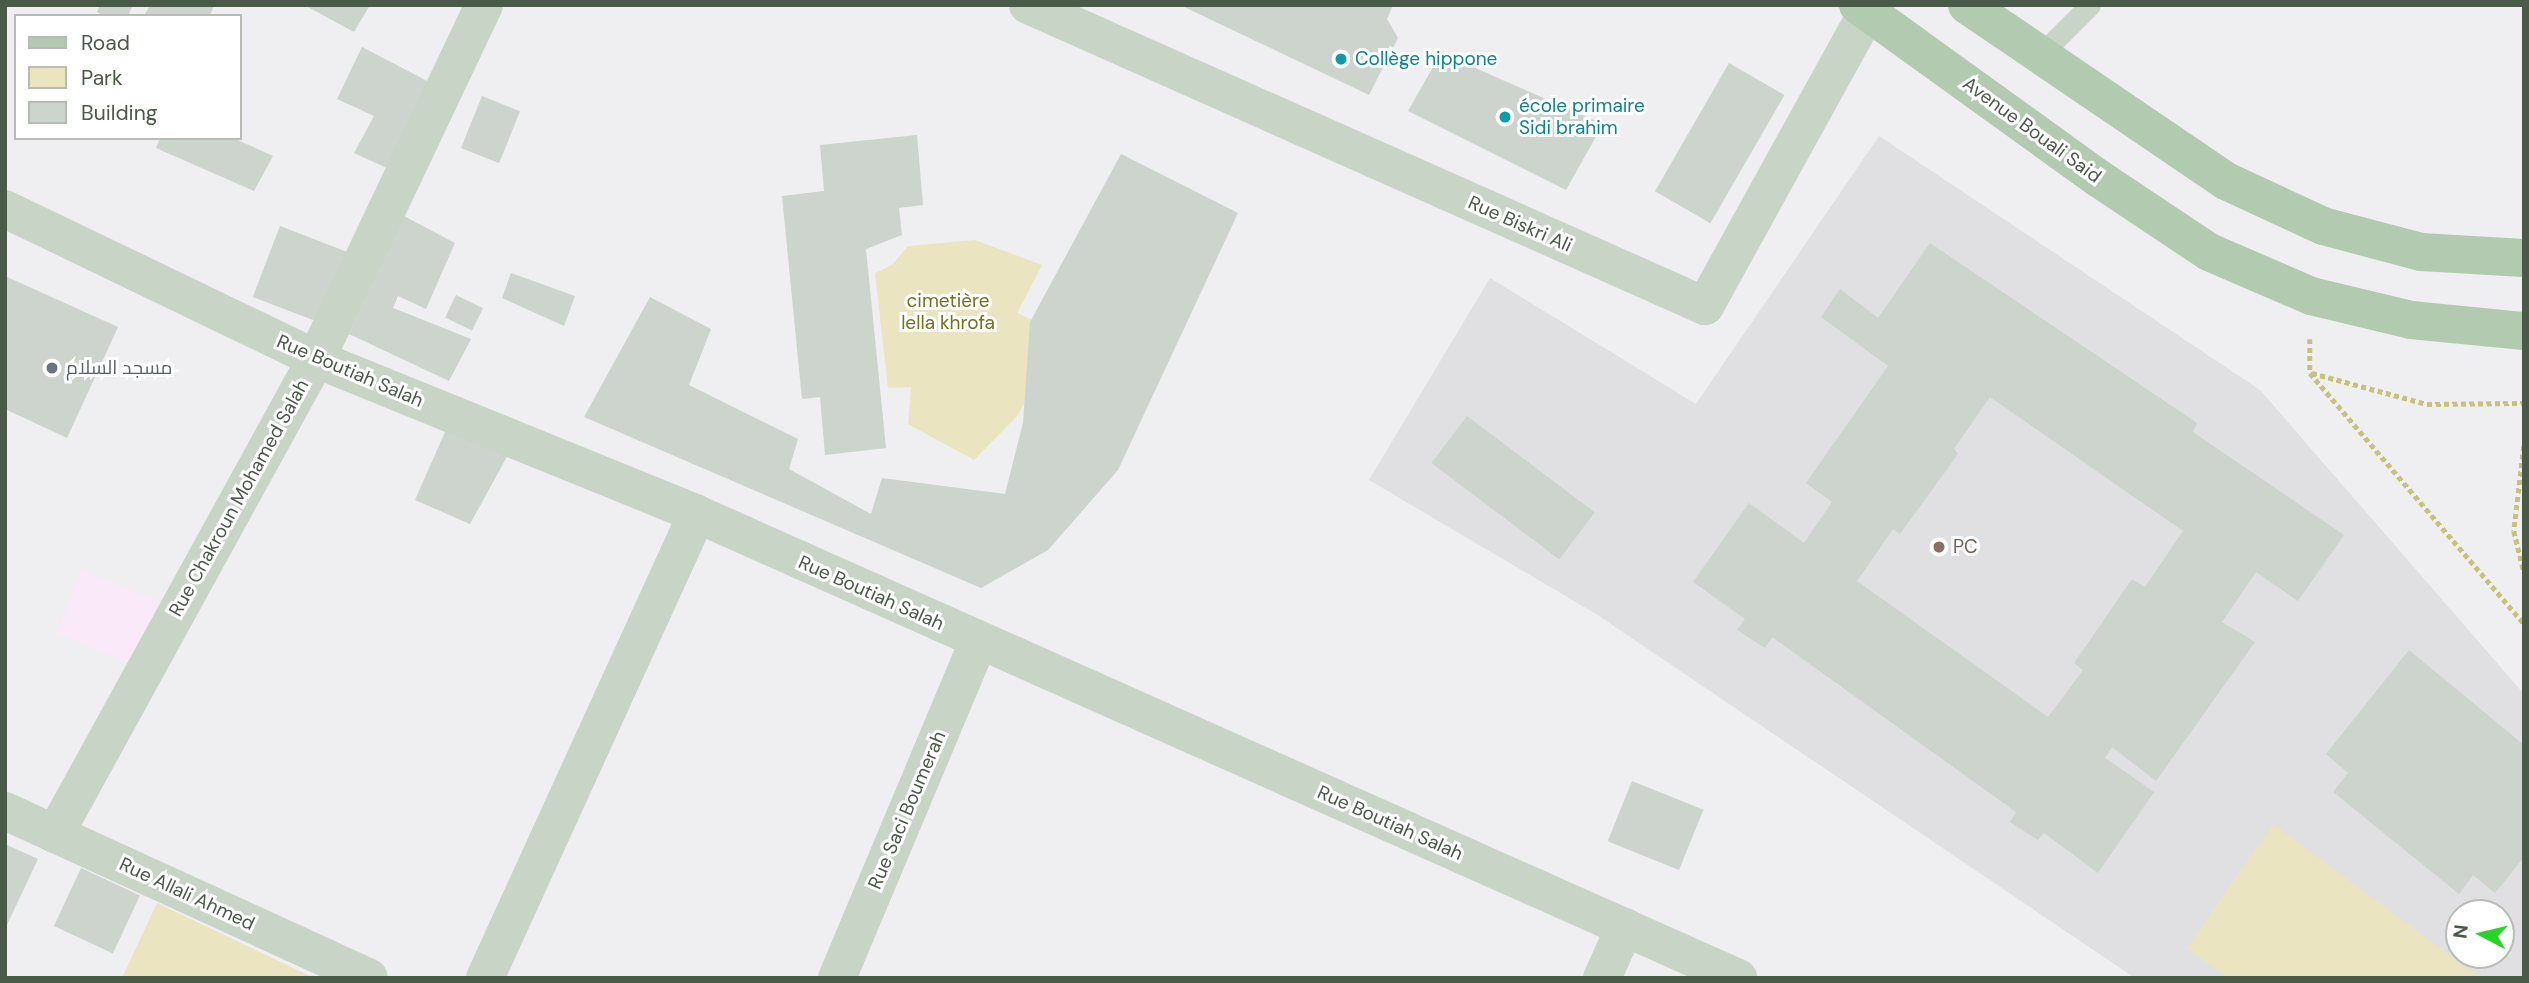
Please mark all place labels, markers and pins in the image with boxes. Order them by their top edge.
place label: Collège hippone [1355,48,1497,70]
marker: Collège hippone [1333,51,1349,67]
place label: école primaire Sidi brahim [1519,95,1645,139]
marker: école primaire Sidi brahim [1497,109,1513,125]
place label: مسجد السلام [66,357,173,379]
marker: مسجد السلام [44,360,60,376]
place label: PC [1953,536,1978,558]
marker: PC [1931,539,1947,555]

